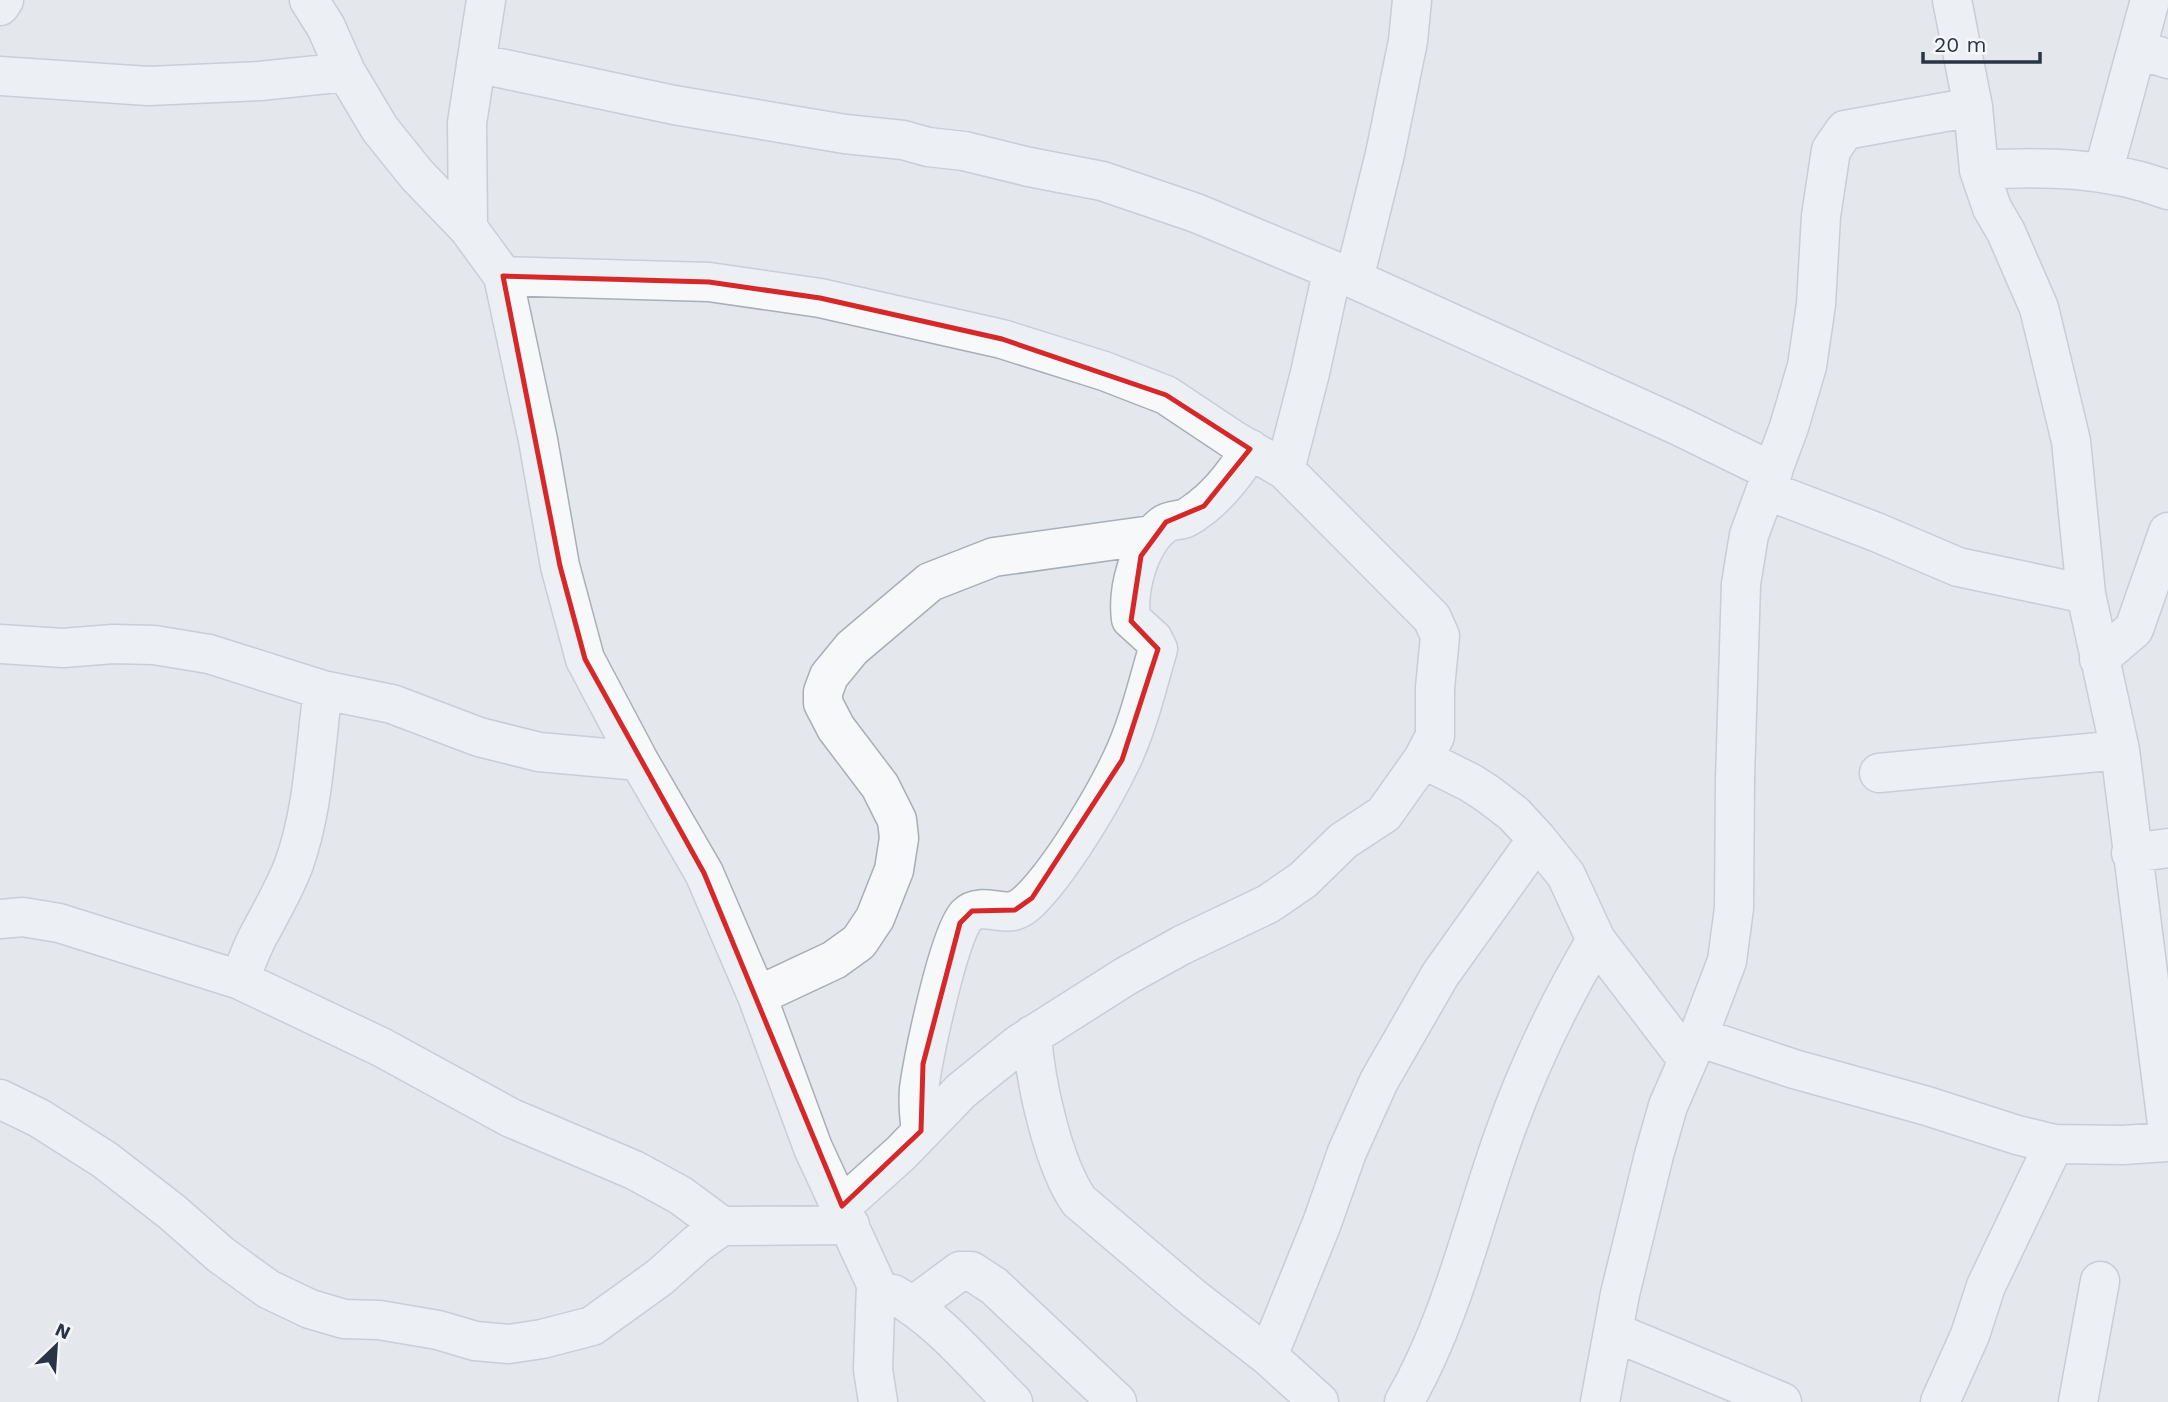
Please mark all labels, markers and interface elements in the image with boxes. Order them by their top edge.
scale bar [1923,21,2040,65]
text: 20 m [1934,32,1986,57]
north arrow [21,1311,91,1381]
text: N [52,1318,74,1344]

